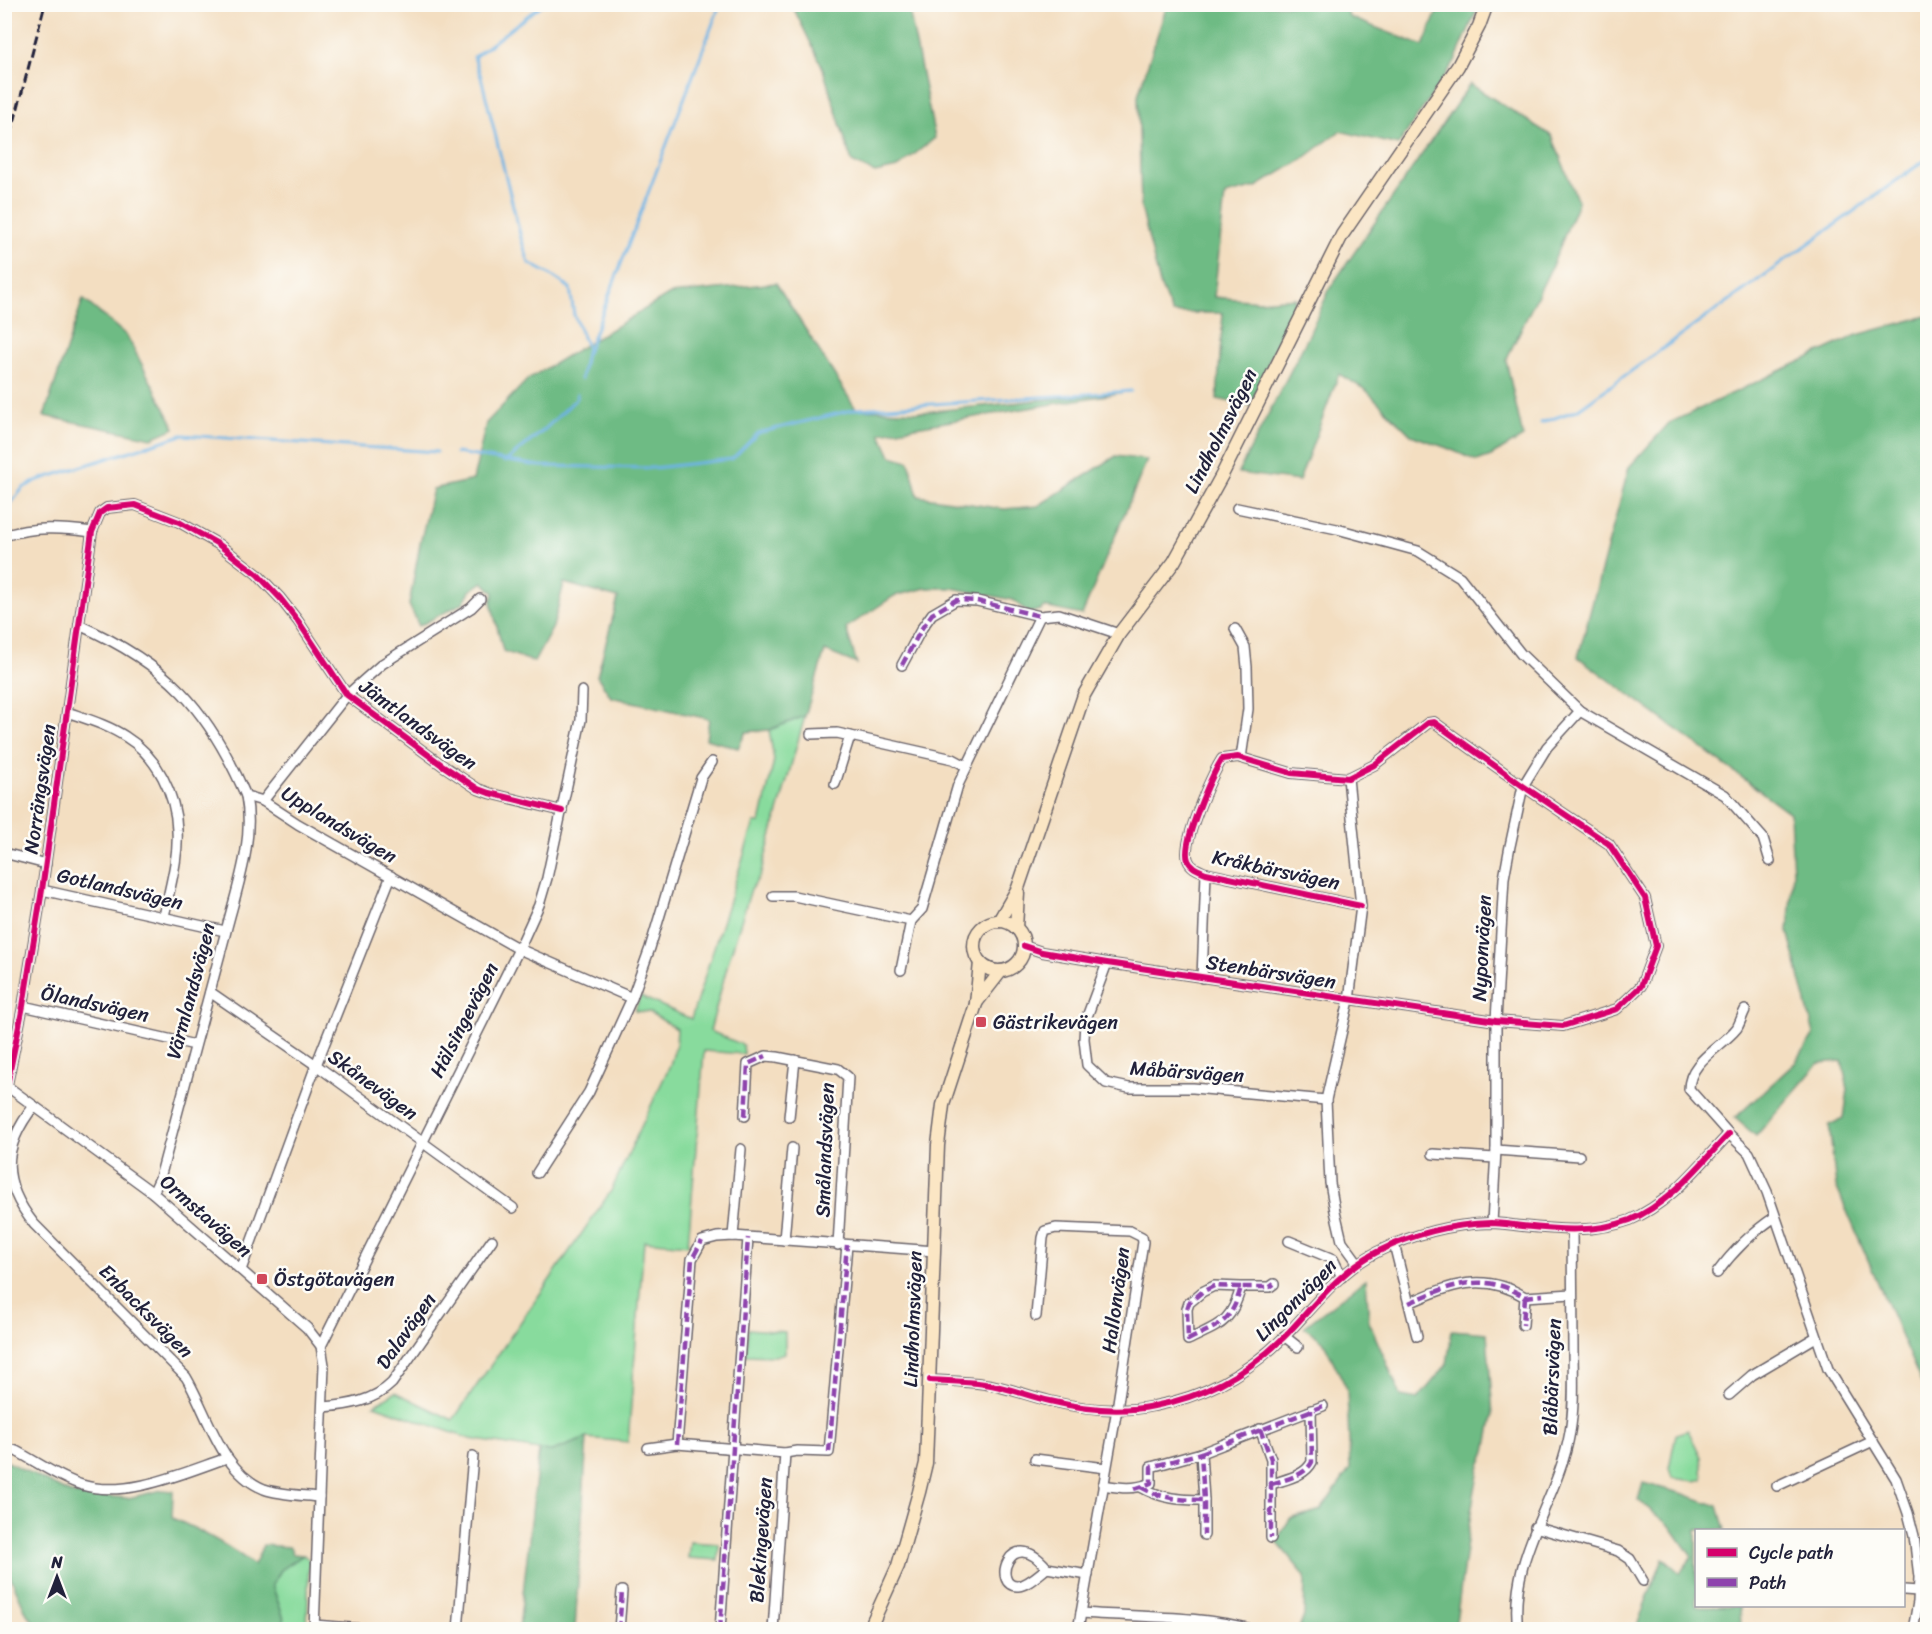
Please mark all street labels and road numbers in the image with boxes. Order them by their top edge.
street label: Lindholmsvägen [1174,362,1268,500]
street label: Jämtlandsvägen [351,669,485,780]
street label: Norrängsvägen [14,721,66,856]
street label: Upplandsvägen [274,776,404,874]
street label: Kråkbärsvägen [1209,839,1343,901]
street label: Gotlandsvägen [54,858,187,921]
street label: Nyponvägen [1462,894,1502,1002]
street label: Värmlandsvägen [156,919,226,1063]
street label: Stenbärsvägen [1204,944,1339,1000]
street label: Hälsingevägen [420,956,508,1084]
street label: Ölandsvägen [38,975,153,1033]
street label: Skånevägen [320,1040,426,1130]
street label: Måbärsvägen [1129,1051,1245,1093]
street label: Smålandsvägen [805,1082,845,1218]
street label: Ormstavägen [152,1165,261,1267]
street label: Hallonvägen [1091,1245,1141,1355]
street label: Lindholmsvägen [893,1250,933,1388]
street label: Lingonvägen [1246,1250,1346,1350]
street label: Enbacksvägen [90,1255,202,1367]
street label: Dalavägen [367,1285,446,1377]
street label: Blåbärsvägen [1532,1318,1572,1436]
street label: Blekingevägen [739,1476,783,1604]

